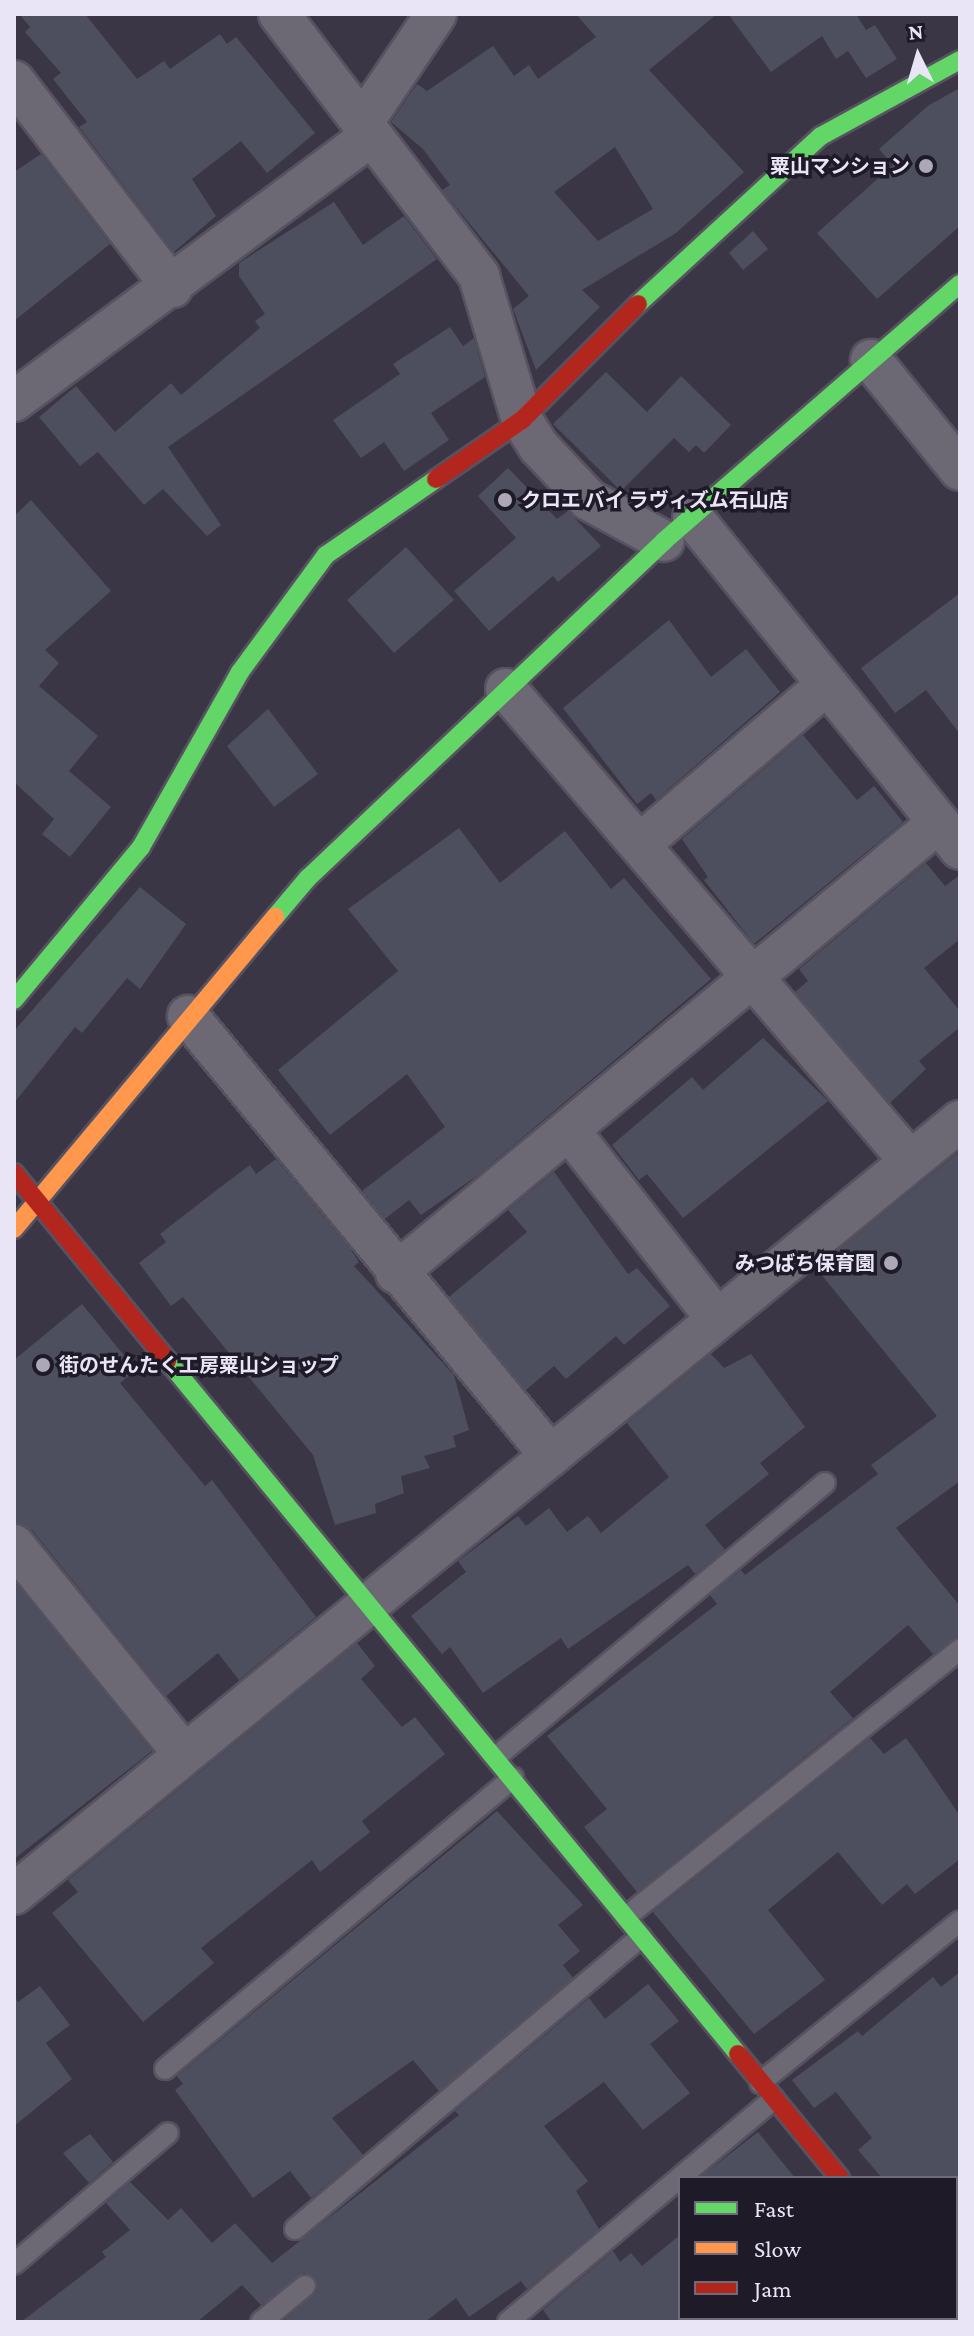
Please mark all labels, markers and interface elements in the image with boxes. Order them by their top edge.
north arrow [878,16,958,96]
text: N [907,18,924,45]
place label: 粟山マンション [770,154,910,178]
marker: 粟山マンション [917,157,935,175]
place label: クロエ バイ ラヴィズム石山店 [521,488,789,512]
marker: クロエ バイ ラヴィズム石山店 [496,491,514,509]
place label: みつばち保育園 [735,1251,875,1275]
marker: みつばち保育園 [882,1254,900,1272]
place label: 街のせんたく工房粟山ショップ [59,1353,339,1377]
marker: 街のせんたく工房粟山ショップ [34,1356,52,1374]
legend [678,2176,958,2320]
text: Fast [754,2195,794,2222]
text: Slow [754,2235,801,2262]
text: Jam [754,2275,792,2302]

